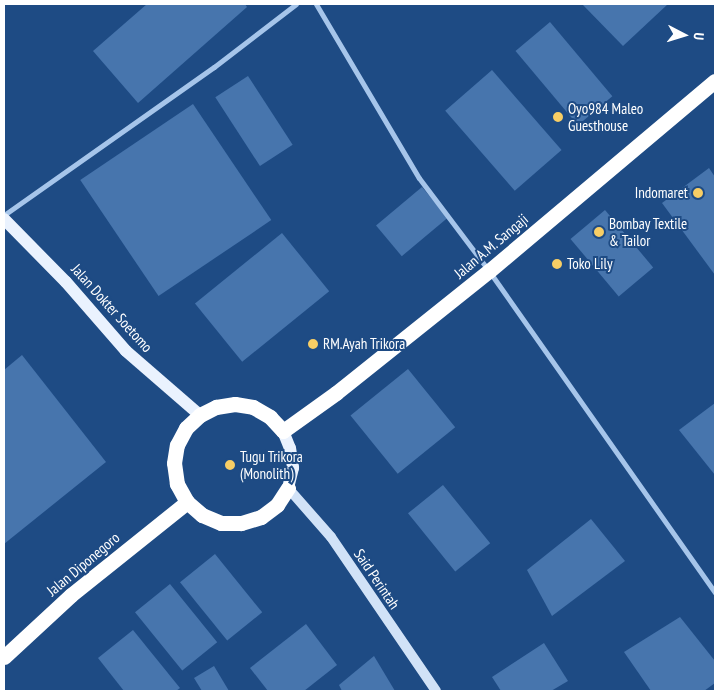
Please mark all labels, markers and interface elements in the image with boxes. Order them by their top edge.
north arrow [659,10,709,60]
text: U [690,32,708,41]
place label: Oyo984 Maleo Guesthouse [568,99,643,134]
marker: Oyo984 Maleo Guesthouse [552,111,564,123]
place label: Indomaret [635,184,688,202]
marker: Indomaret [692,187,704,199]
street label: Jalan A.M. Sangaji [450,209,532,283]
place label: Bombay Textile & Tailor [609,214,688,249]
marker: Bombay Textile & Tailor [593,226,605,238]
place label: Toko Lily [567,255,613,273]
marker: Toko Lily [551,258,563,270]
street label: Jalan Dokter Soetomo [68,260,156,356]
place label: RM.Ayah Trikora [323,335,406,353]
marker: RM.Ayah Trikora [307,338,319,350]
place label: Tugu Trikora (Monolith) [240,447,303,482]
marker: Tugu Trikora (Monolith) [224,459,236,471]
street label: Jalan Diponegoro [43,528,123,600]
street label: Said Perintah [350,546,404,612]

